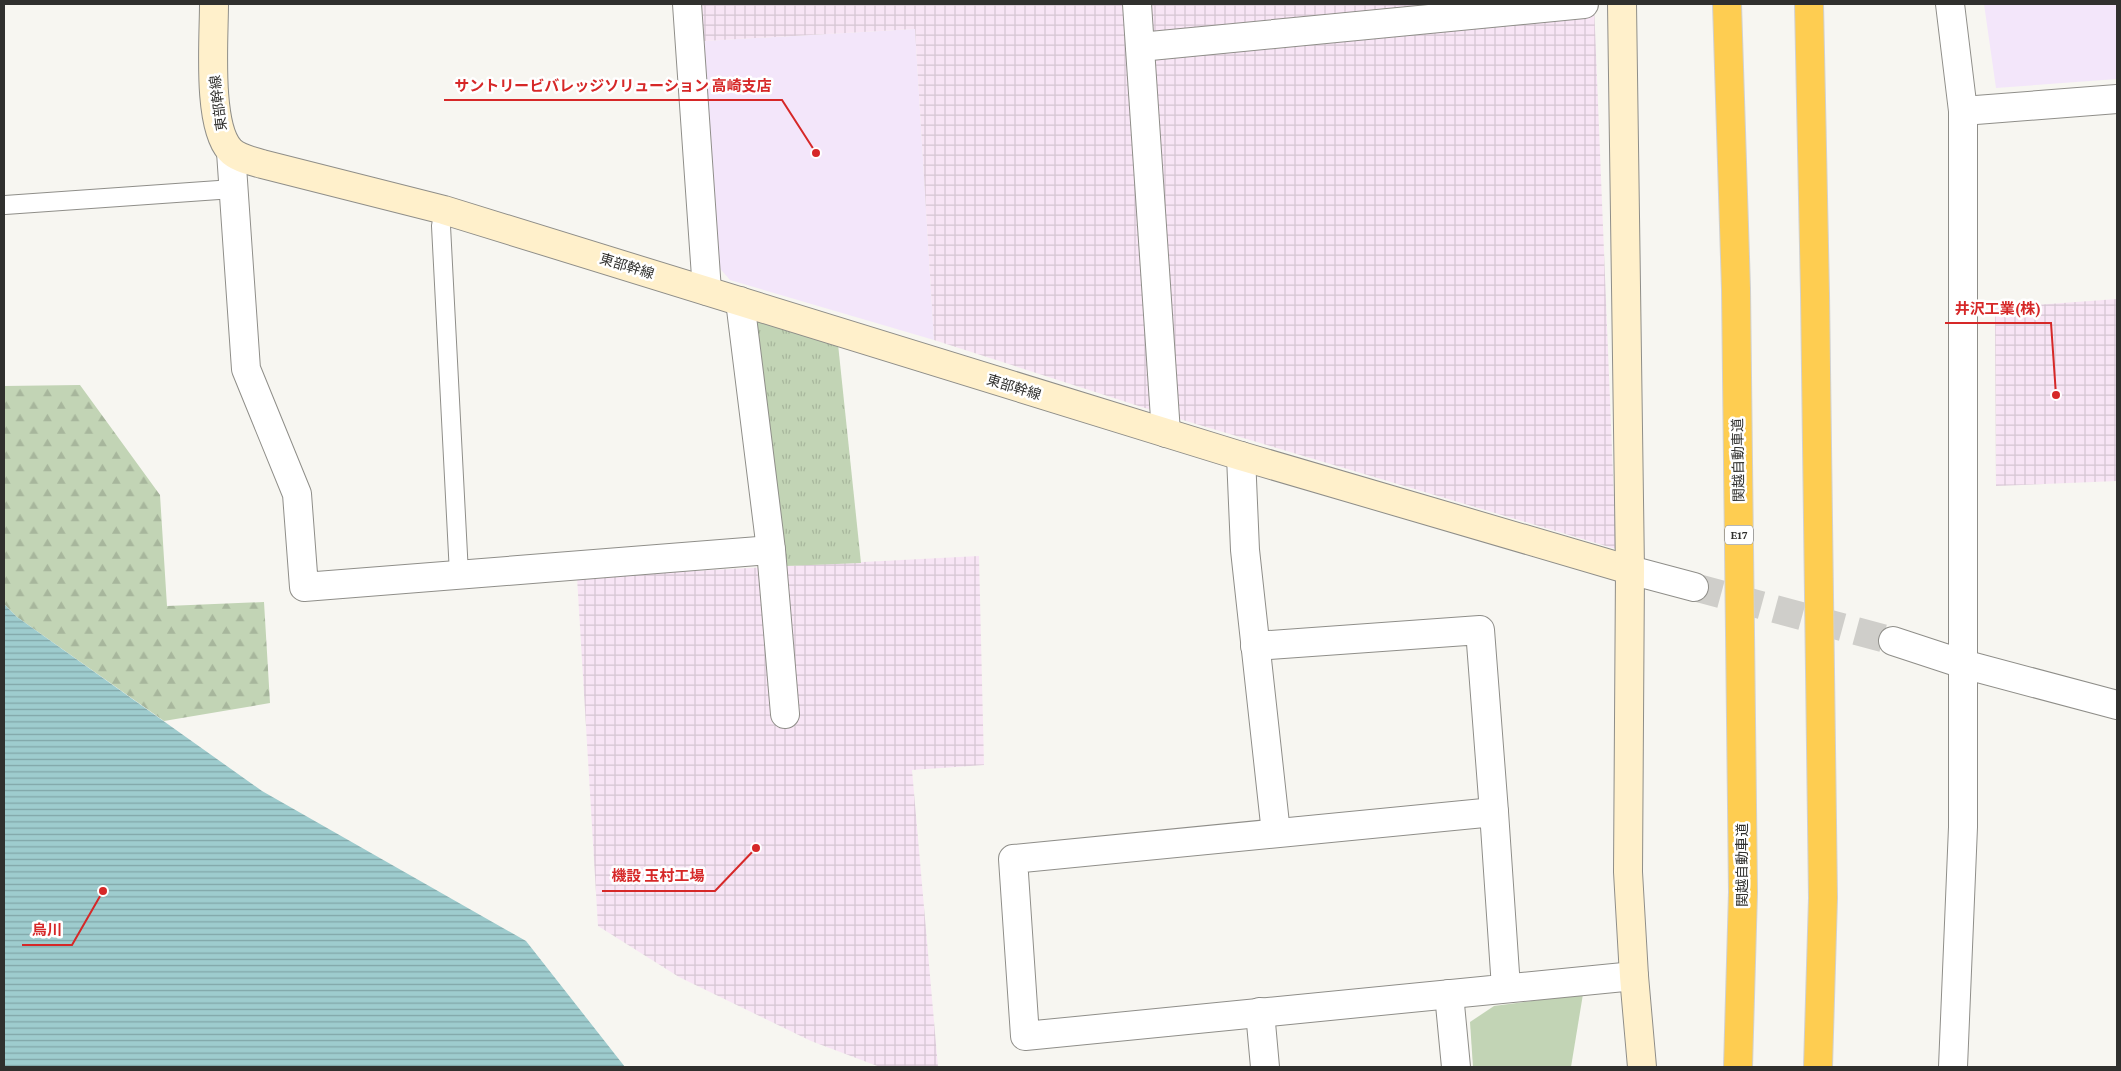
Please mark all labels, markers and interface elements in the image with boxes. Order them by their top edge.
callout: サントリービバレッジソリューション 高崎支店 [444,70,782,100]
street label: 東部幹線 [207,74,229,132]
text: サントリービバレッジソリューション 高崎支店 [454,78,772,94]
street label: 東部幹線 [598,250,656,282]
callout: 井沢工業(株) [1945,293,2051,323]
text: 井沢工業(株) [1955,300,2041,318]
street label: 東部幹線 [985,371,1043,403]
street label: 関越自動車道 [1729,418,1747,502]
road number: E17 [1725,526,1753,544]
street label: 関越自動車道 [1734,823,1750,907]
callout: 機設 玉村工場 [602,861,715,891]
text: 機設 玉村工場 [612,867,704,884]
callout: 烏川 [22,915,72,945]
text: 烏川 [32,922,62,938]

